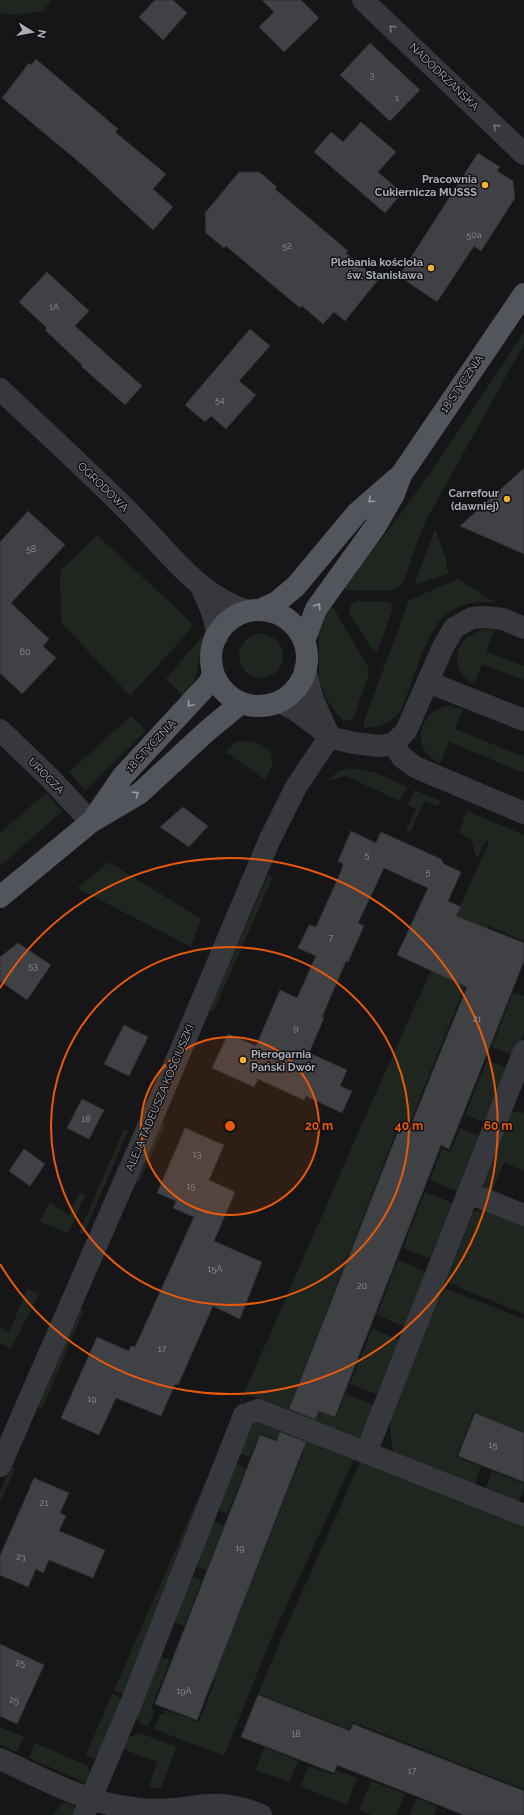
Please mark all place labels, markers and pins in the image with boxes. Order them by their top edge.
place label: Pracownia Cukiernicza MUSSS [375,173,477,199]
marker: Pracownia Cukiernicza MUSSS [480,180,490,190]
place label: Plebania kościoła św. Stanisława [331,256,423,282]
marker: Plebania kościoła św. Stanisława [426,263,436,273]
place label: Carrefour (dawniej) [448,487,500,513]
marker: Carrefour (dawniej) [502,494,512,504]
place label: Pierogarnia Pański Dwór [251,1048,316,1074]
marker: Pierogarnia Pański Dwór [238,1055,248,1065]
centre of rings [223,1119,237,1133]

